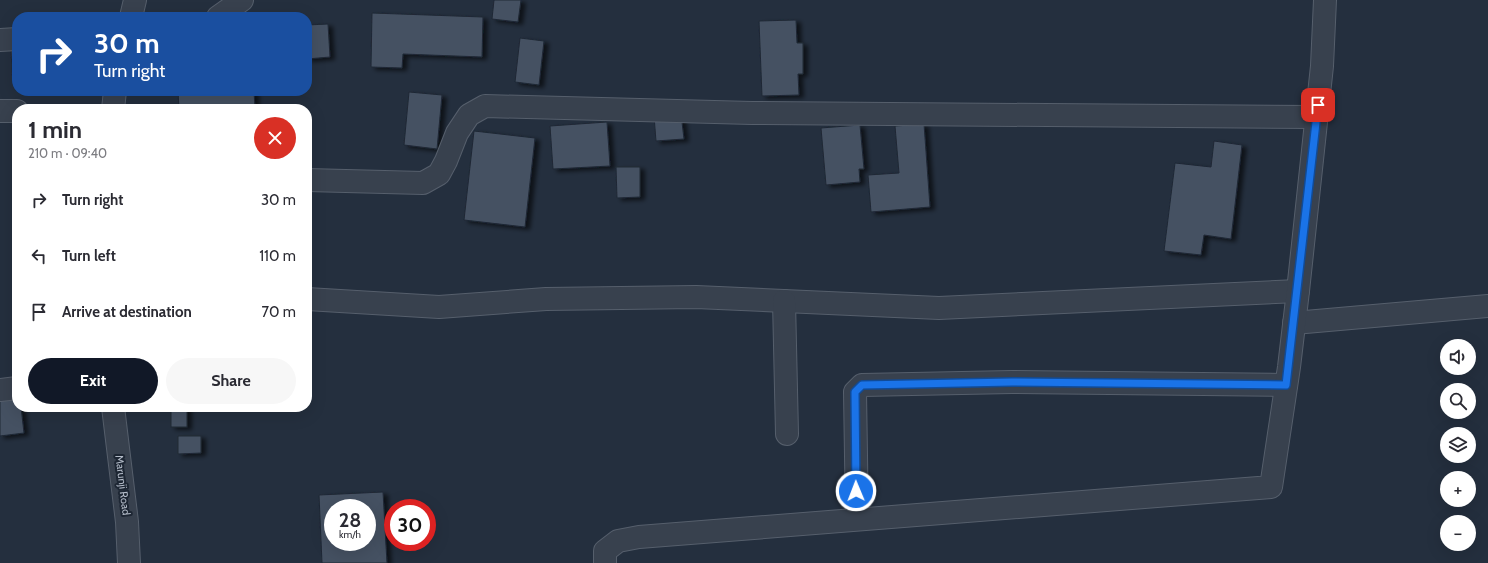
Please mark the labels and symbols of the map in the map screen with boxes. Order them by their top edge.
pin [1301,88,1335,122]
street label: Marunji Road [112,454,134,516]
position arrow [835,470,877,512]
speed limit sign: 30 [384,499,436,551]

